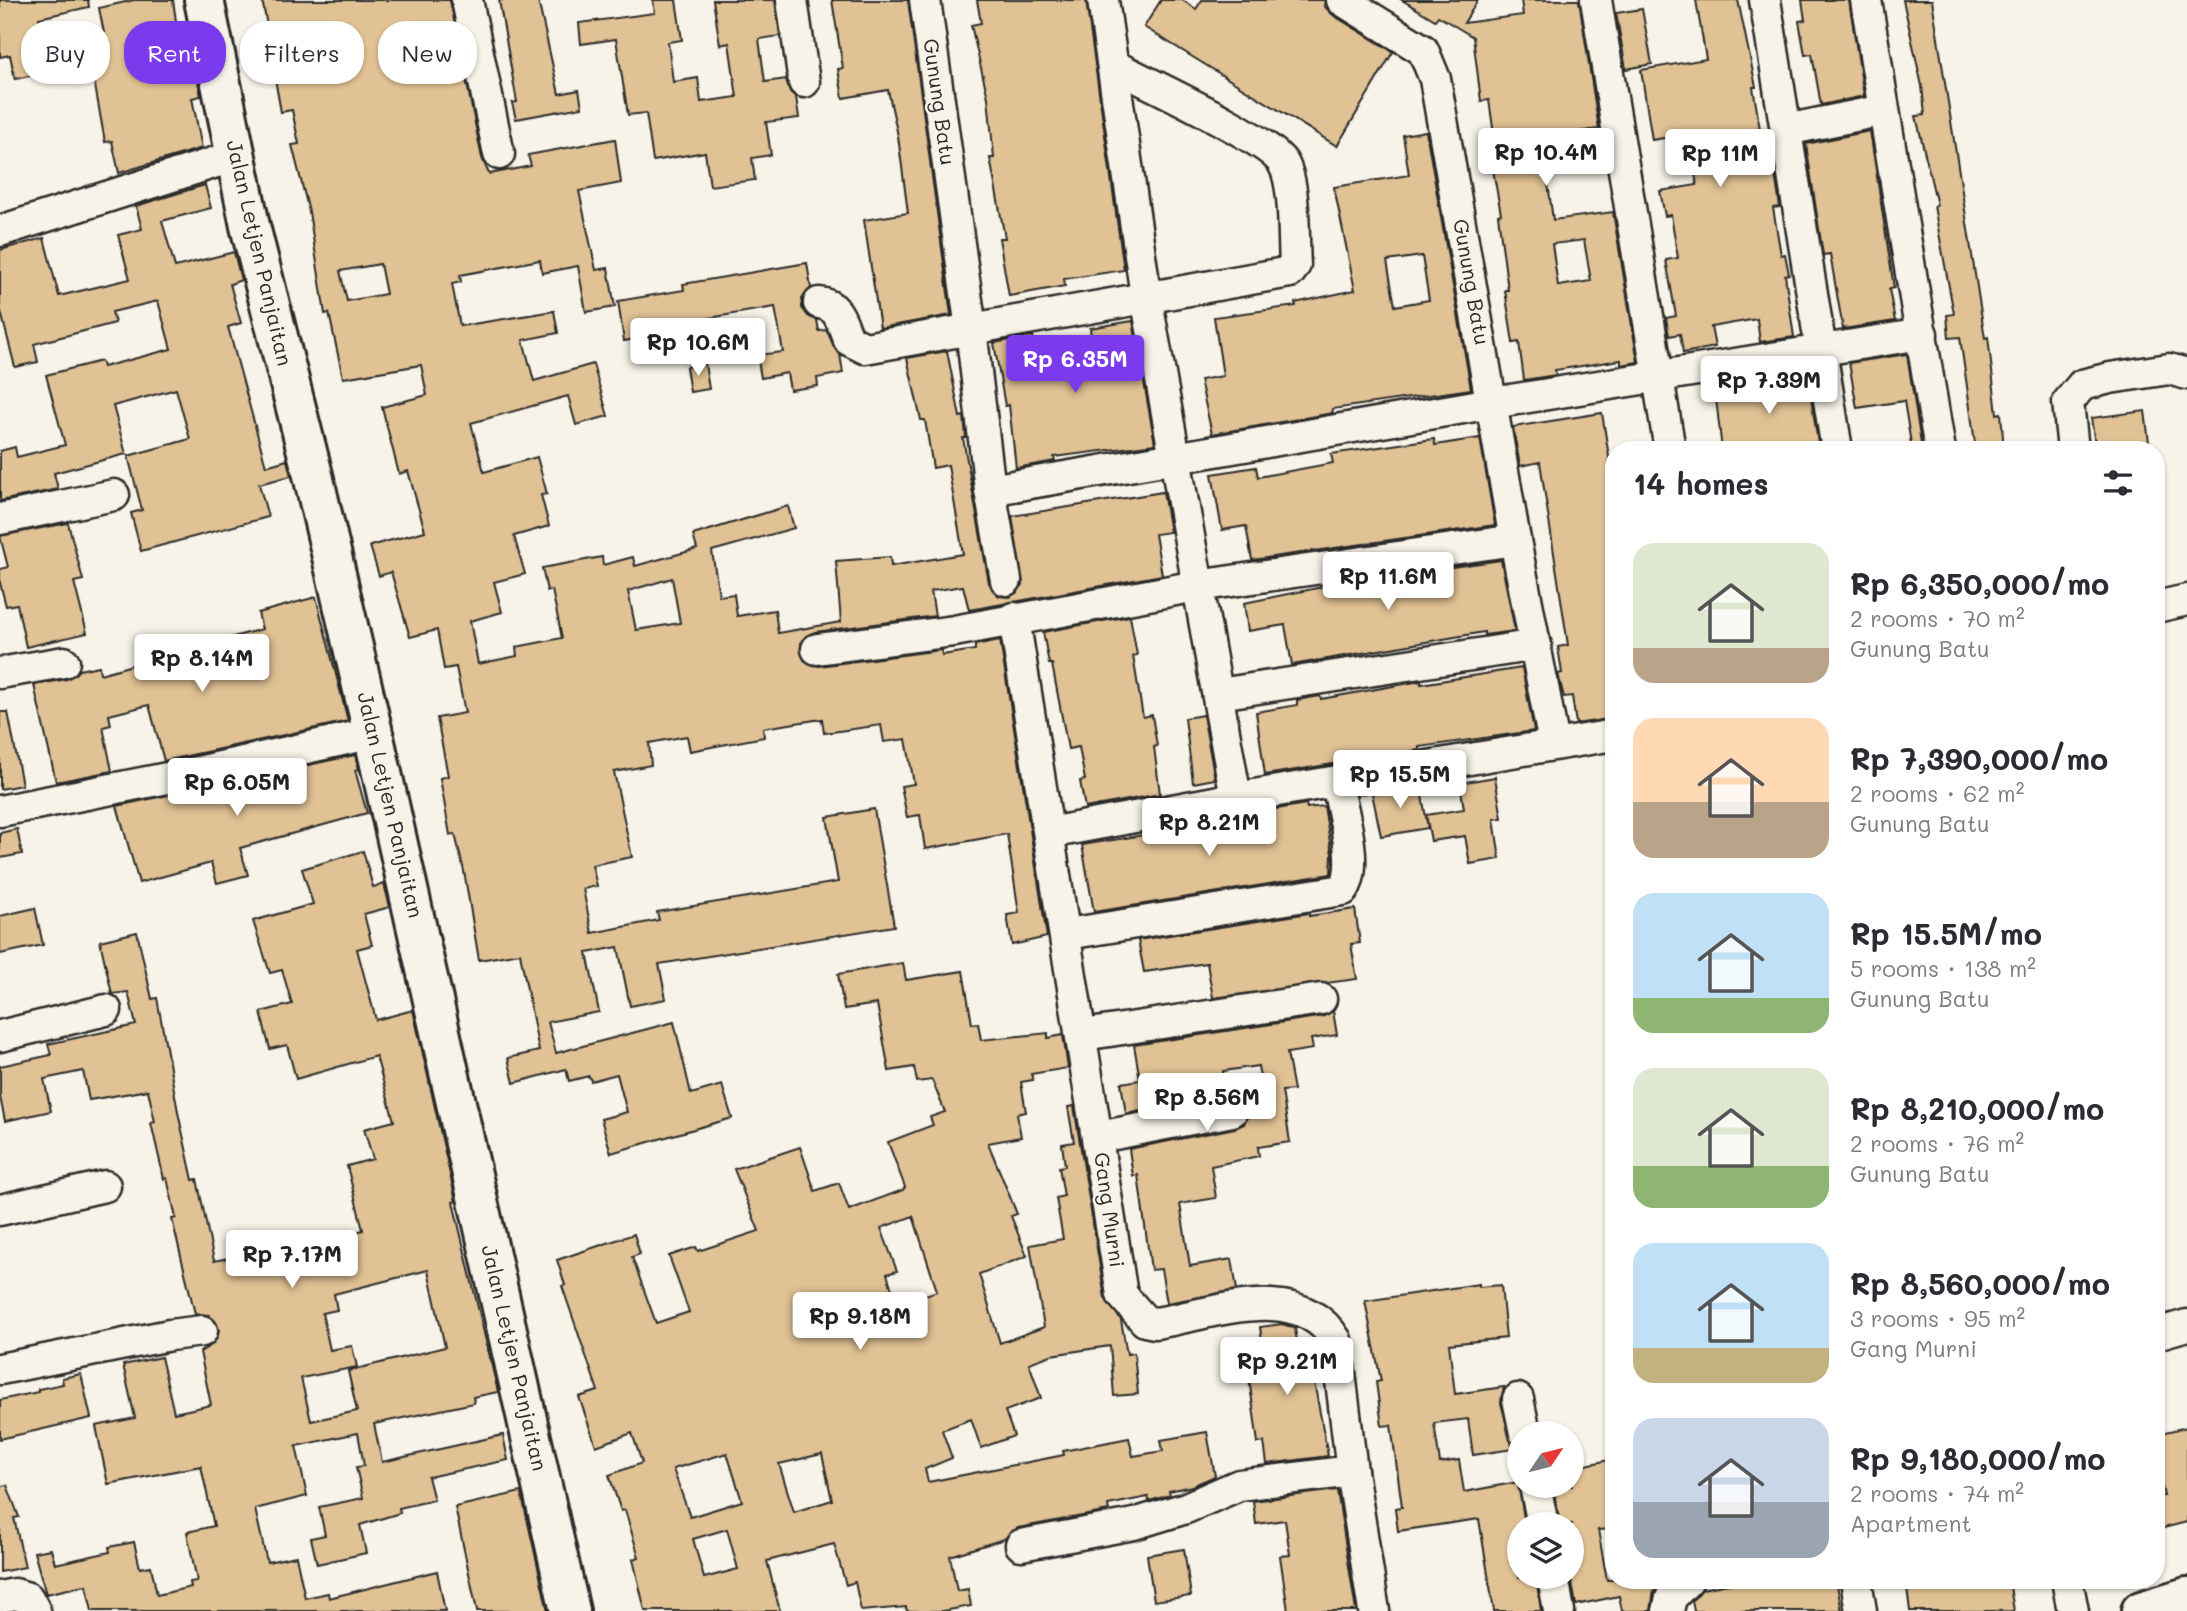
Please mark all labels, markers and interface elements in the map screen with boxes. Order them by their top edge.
chip: Buy [21,21,110,84]
chip: Rent [124,21,226,84]
chip: Filters [240,21,364,84]
chip: New [378,21,477,84]
street label: Gunung Batu [918,37,963,167]
pin: Rp 10.4M [1474,128,1618,188]
pin: Rp 11M [1663,130,1777,189]
text: Rp 10.4M [1494,136,1598,166]
street label: Jalan Letjen Panjaitan [221,137,300,368]
text: Rp 11M [1681,137,1759,167]
street label: Gunung Batu [1448,217,1497,347]
pin: Rp 10.6M [626,318,770,378]
text: Rp 10.6M [646,326,750,356]
pin: Rp 6.35M [1003,336,1147,395]
text: Rp 6.35M [1022,343,1128,373]
pin: Rp 7.39M [1697,356,1841,416]
text: Rp 7.39M [1717,364,1821,394]
text: 14 homes [1633,463,1769,503]
icon: filters [2099,464,2137,502]
pin: Rp 11.6M [1316,552,1460,612]
text: Rp 11.6M [1339,560,1437,590]
text: Rp 6,350,000/mo [1850,563,2109,603]
icon: home [1689,571,1773,655]
text: 2 rooms · 70 m² [1850,603,2025,633]
text: Gunung Batu [1850,633,1990,663]
pin: Rp 8.14M [130,634,274,694]
text: Rp 8.14M [150,642,254,672]
street label: Jalan Letjen Panjaitan [352,689,431,920]
text: Rp 7,390,000/mo [1850,738,2108,778]
icon: home [1689,746,1773,830]
pin: Rp 15.5M [1328,750,1472,810]
pin: Rp 6.05M [165,758,309,818]
text: Rp 15.5M [1349,758,1451,788]
text: Rp 6.05M [184,766,290,796]
text: 2 rooms · 62 m² [1850,778,2024,808]
pin: Rp 8.21M [1137,798,1281,858]
text: Rp 8.21M [1158,806,1260,836]
text: Gunung Batu [1850,808,1990,838]
text: Rp 15.5M/mo [1850,913,2042,953]
icon: home [1689,921,1773,1005]
text: 5 rooms · 138 m² [1850,953,2036,983]
text: Gunung Batu [1850,983,1990,1013]
pin: Rp 8.56M [1135,1074,1279,1133]
text: Rp 8.56M [1154,1081,1260,1111]
text: Rp 8,210,000/mo [1850,1088,2104,1128]
icon: home [1689,1096,1773,1180]
text: 2 rooms · 76 m² [1850,1128,2024,1158]
street label: Gang Murni [1089,1150,1132,1269]
text: Gunung Batu [1850,1158,1990,1188]
pin: Rp 7.17M [220,1230,364,1290]
text: Rp 7.17M [242,1238,342,1268]
street label: Jalan Letjen Panjaitan [476,1242,555,1473]
text: Rp 8,560,000/mo [1850,1263,2110,1303]
icon: home [1689,1271,1773,1355]
pin: Rp 9.18M [788,1292,932,1352]
text: Rp 9.18M [809,1300,911,1330]
text: 3 rooms · 95 m² [1850,1303,2025,1333]
text: Gang Murni [1850,1333,1977,1363]
pin: Rp 9.21M [1215,1338,1359,1397]
text: Rp 9.21M [1236,1345,1338,1375]
north arrow [1507,1421,1584,1498]
map controls [1507,1421,1584,1589]
text: Rp 9,180,000/mo [1850,1438,2106,1478]
icon: home [1689,1446,1773,1530]
text: 2 rooms · 74 m² [1850,1478,2024,1508]
text: Apartment [1850,1508,1972,1538]
button: layers [1507,1512,1584,1589]

